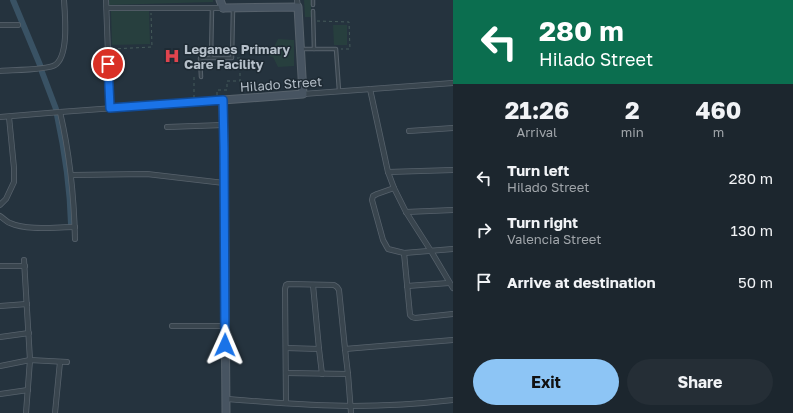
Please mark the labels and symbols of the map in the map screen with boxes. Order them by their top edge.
place label: Leganes Primary Care Facility [184,41,290,72]
pin [91,47,125,81]
hospital icon: Leganes Primary Care Facility [163,47,181,65]
street label: Hilado Street [239,73,323,95]
position arrow [204,324,246,366]

